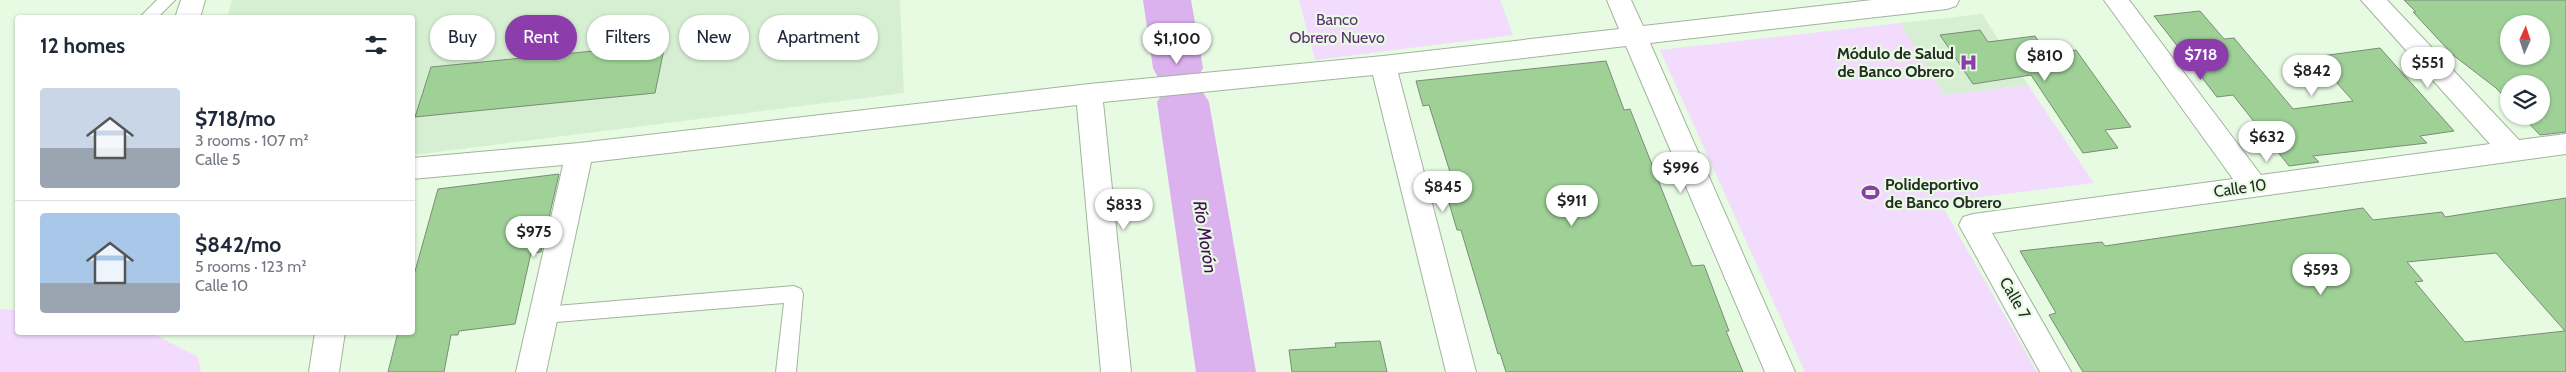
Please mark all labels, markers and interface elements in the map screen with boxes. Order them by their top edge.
park label: Banco Obrero Nuevo [1289,10,1385,47]
chip: Buy [430,15,495,60]
chip: Rent [505,15,577,60]
chip: Filters [587,15,669,60]
chip: New [679,15,749,60]
chip: Apartment [759,15,878,60]
north arrow [2500,15,2550,65]
map controls [2500,15,2550,125]
pin: $1,100 [1136,22,1218,65]
text: $1,100 [1153,29,1201,48]
icon: filters [362,31,390,59]
text: 12 homes [40,33,125,58]
pin: $718 [2171,38,2231,81]
pin: $810 [2015,39,2075,82]
place label: Módulo de Salud de Banco Obrero [1837,44,1954,81]
text: $718 [2184,45,2218,64]
text: $810 [2027,46,2063,65]
pin: $551 [2398,46,2458,89]
hospital icon: Módulo de Salud de Banco Obrero [1958,52,1978,72]
text: $551 [2412,53,2444,72]
pin: $842 [2282,54,2342,97]
text: $842 [2293,61,2331,80]
button: layers [2500,75,2550,125]
text: $718/mo [195,106,276,131]
icon: home [80,108,140,168]
pin: $632 [2237,120,2297,163]
text: $632 [2249,127,2285,146]
text: 3 rooms · 107 m² [195,131,309,150]
text: Calle 5 [195,150,240,169]
pin: $996 [1651,152,1711,194]
text: $996 [1663,158,1699,177]
pin: $845 [1413,170,1473,213]
place label: Polideportivo de Banco Obrero [1885,175,2002,212]
street label: Calle 10 [2212,175,2268,201]
text: $845 [1424,177,1462,196]
sports icon: Polideportivo de Banco Obrero [1861,183,1881,203]
pin: $911 [1542,184,1602,227]
pin: $833 [1094,188,1154,231]
text: $911 [1557,191,1587,210]
text: $833 [1106,195,1142,214]
water label: Río Morón [1188,199,1222,275]
pin: $975 [504,216,564,258]
text: $975 [516,222,552,241]
text: $842/mo [195,232,281,257]
icon: home [80,233,140,293]
pin: $593 [2291,254,2351,296]
text: 5 rooms · 123 m² [195,257,307,276]
text: $593 [2303,260,2339,279]
street label: Calle 7 [1996,274,2034,322]
text: Calle 10 [195,276,248,295]

